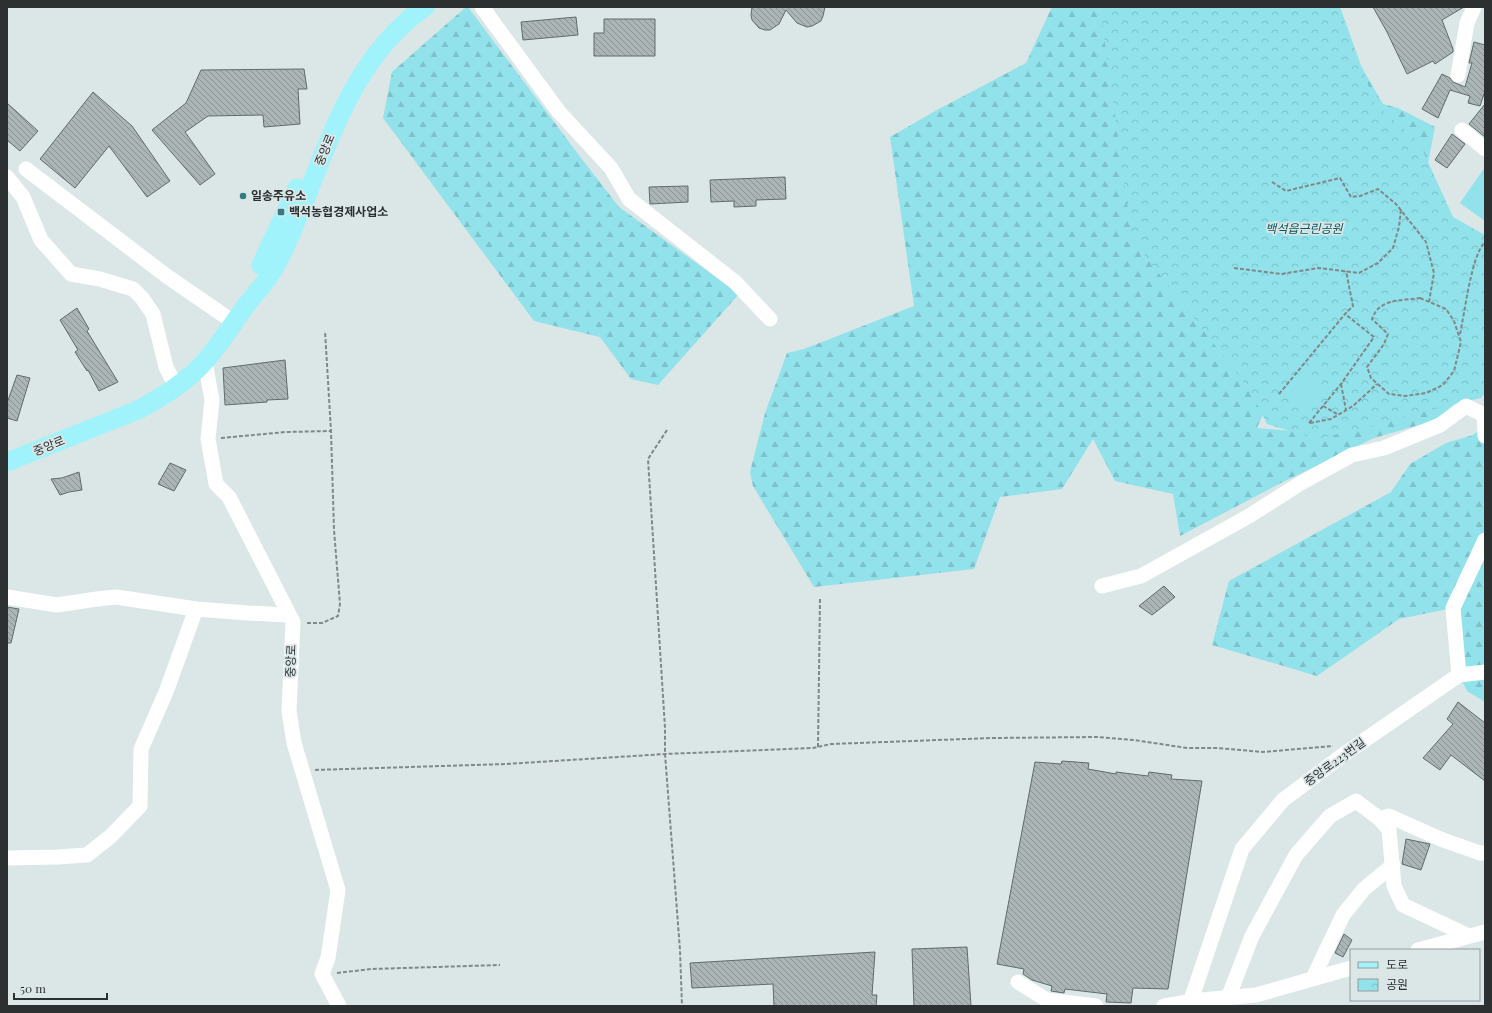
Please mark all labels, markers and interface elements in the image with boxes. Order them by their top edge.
street label: 중앙로 [310,131,338,168]
place label: 일송주유소 [251,187,306,203]
marker: 일송주유소 [238,191,248,201]
place label: 백석농협경제사업소 [289,203,388,219]
marker: 백석농협경제사업소 [276,207,286,217]
park label: 백석읍근린공원 [1265,220,1344,236]
street label: 중앙로 [30,431,67,459]
street label: 중앙로 [281,644,299,678]
street label: 중앙로223번길 [1301,734,1368,789]
legend [1350,949,1480,1001]
text: 도로 [1386,956,1408,972]
scale bar [14,975,107,1001]
text: 공원 [1386,976,1408,992]
text: 50 m [20,980,46,996]

